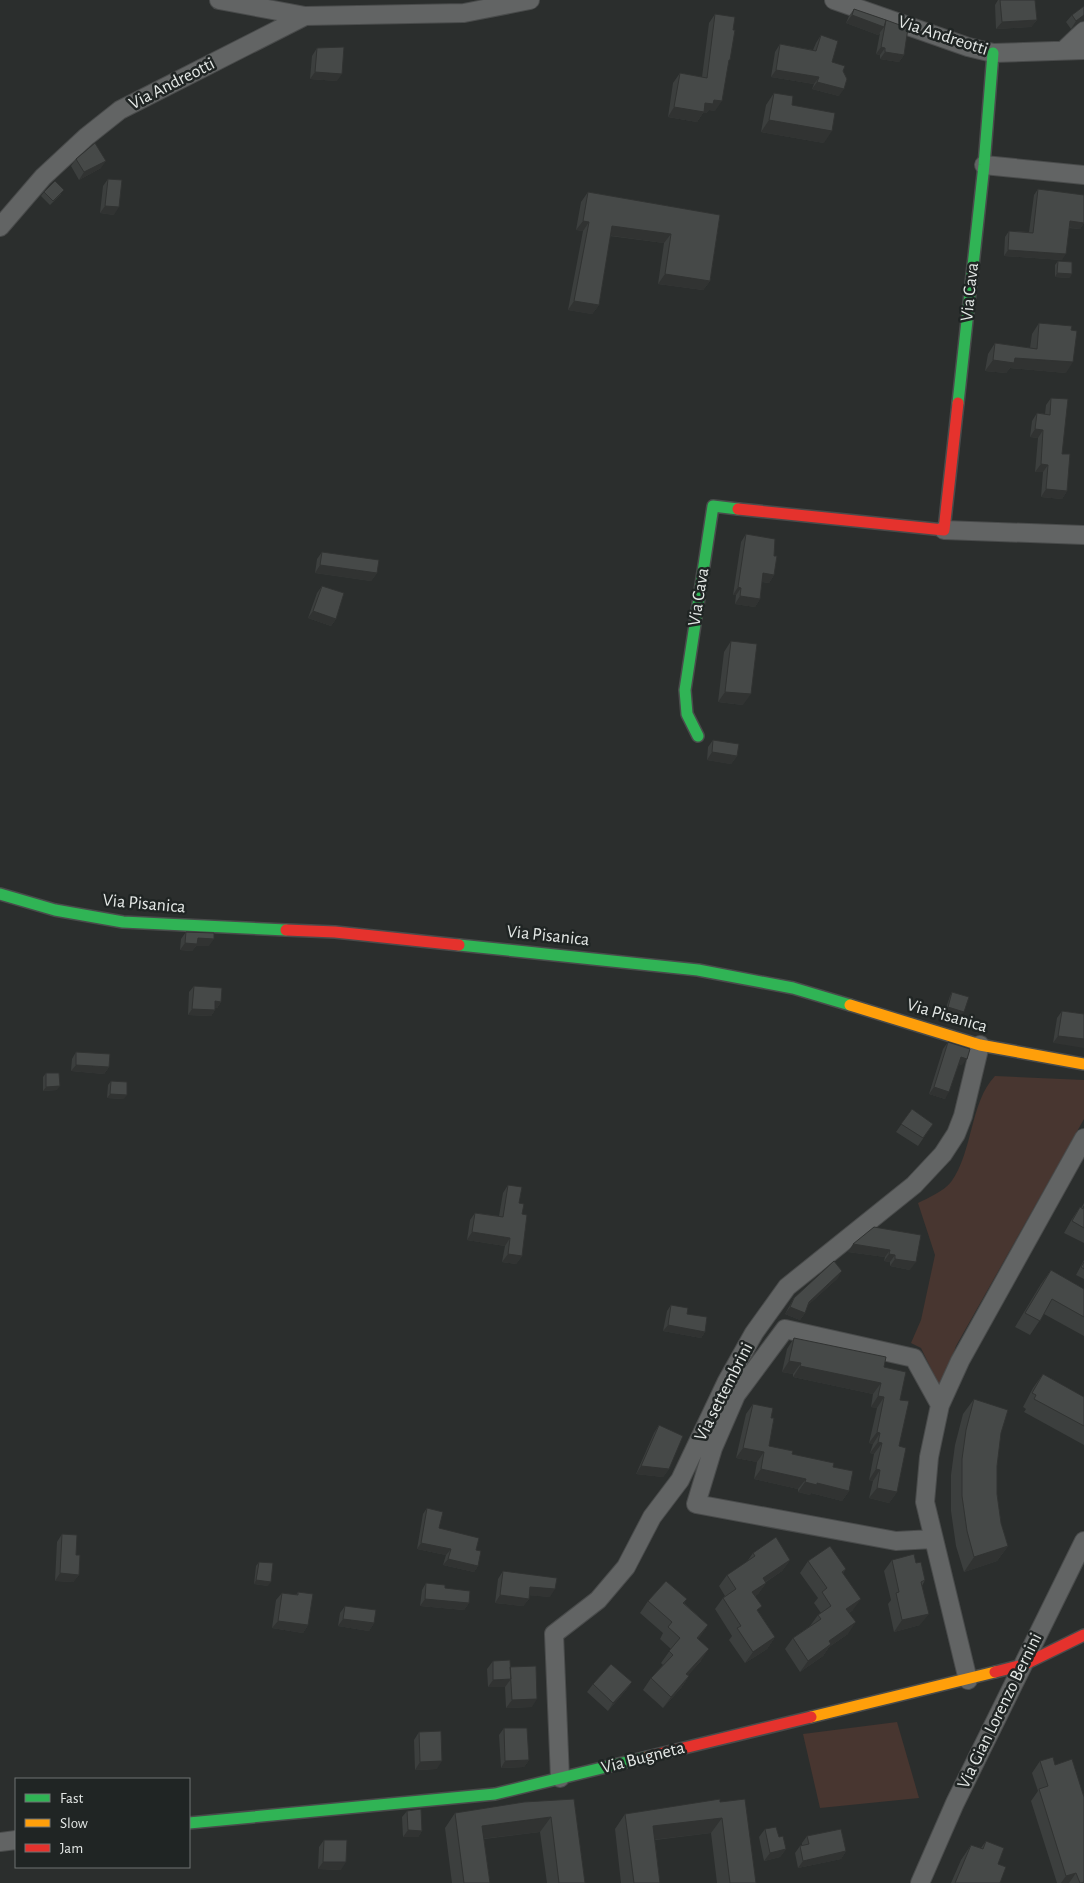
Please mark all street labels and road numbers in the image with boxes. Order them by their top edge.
street label: Via Andreotti [896,13,990,59]
street label: Via Andreotti [126,55,218,113]
street label: Via Cava [958,262,982,322]
street label: Via Cava [686,567,712,627]
street label: Via Pisanica [102,891,186,917]
street label: Via Pisanica [506,923,590,949]
street label: Via Pisanica [905,996,989,1036]
street label: Via settembrini [692,1340,756,1444]
street label: Via Gian Lorenzo Bernini [955,1630,1045,1792]
street label: Via Bugneta [600,1739,686,1777]

